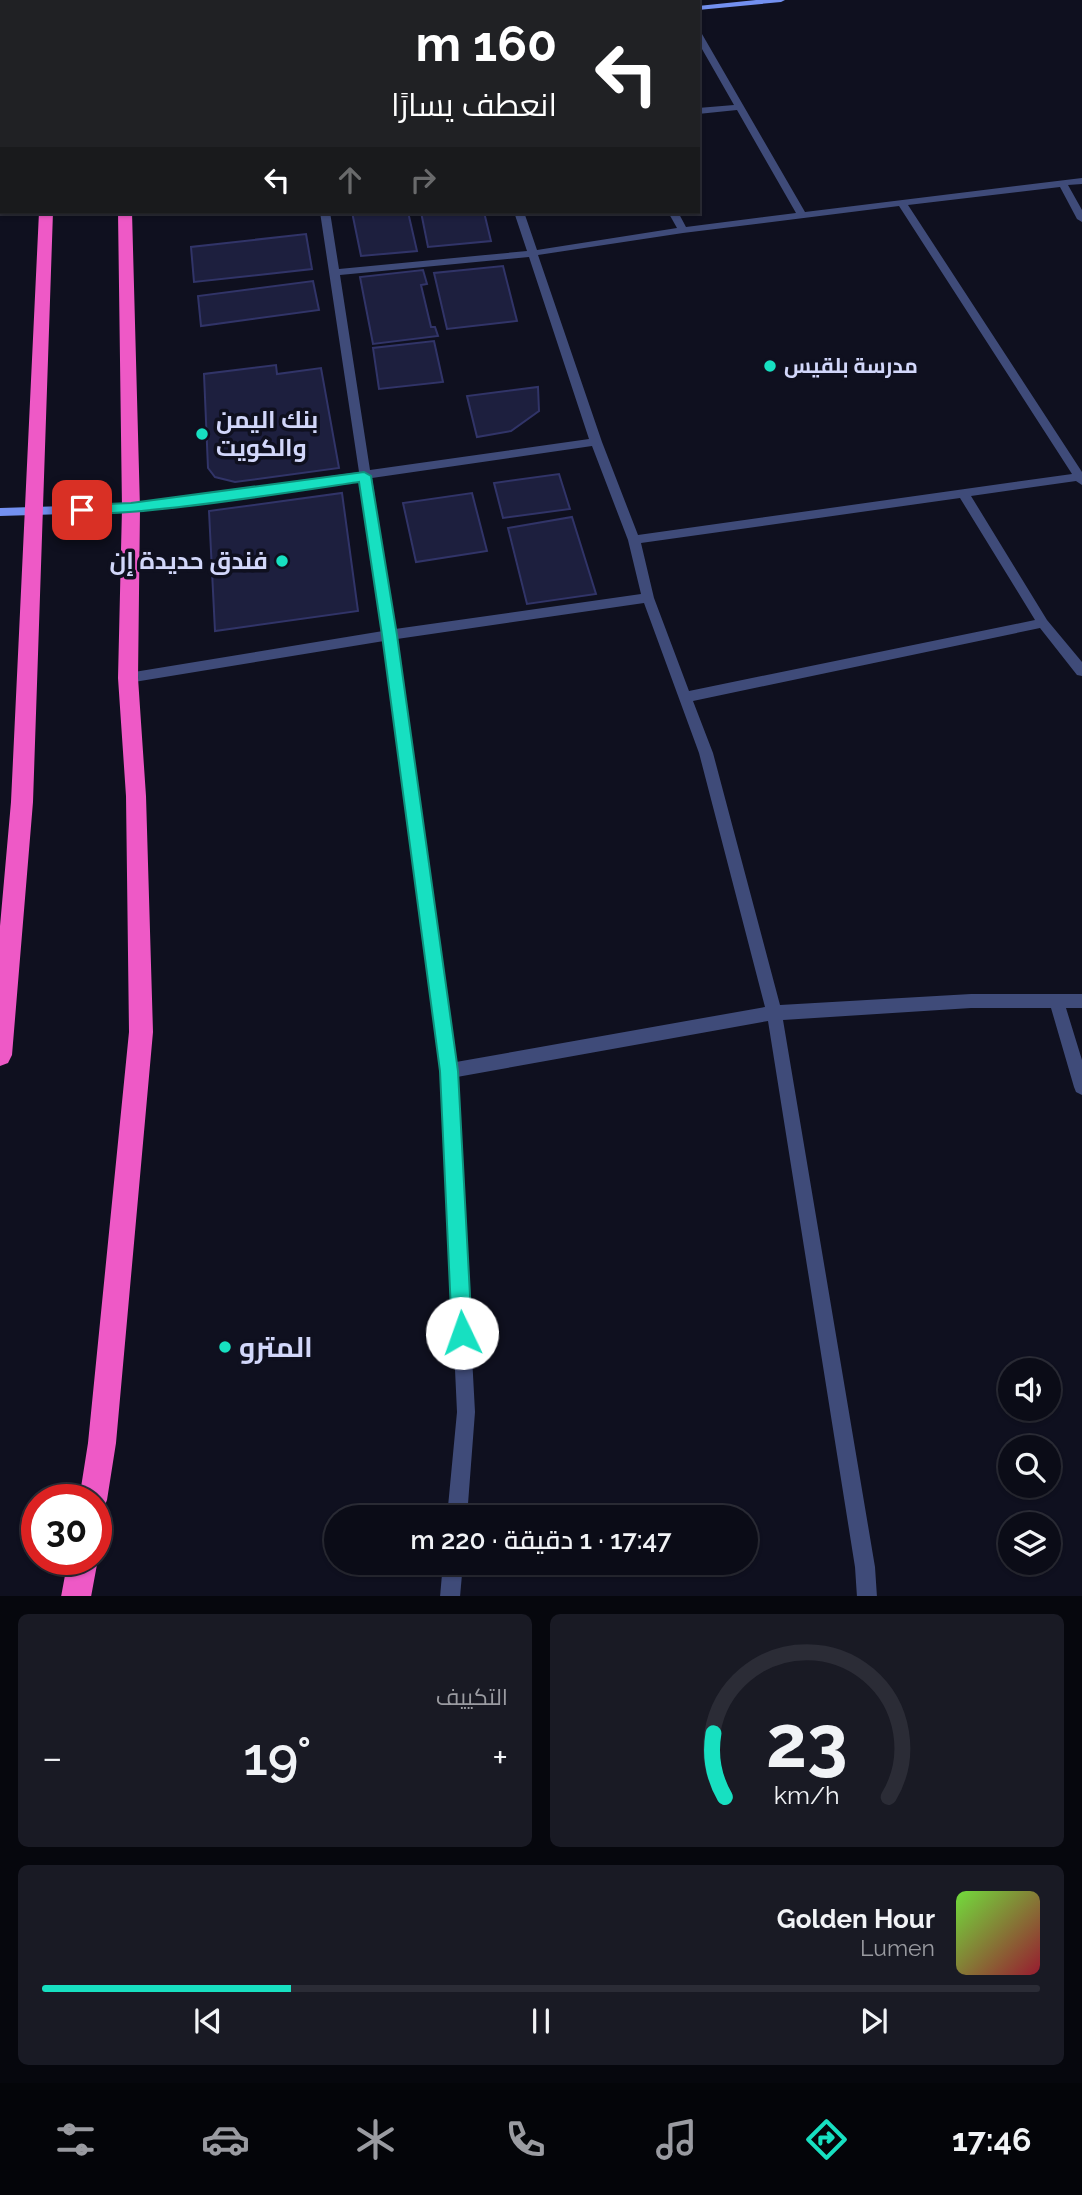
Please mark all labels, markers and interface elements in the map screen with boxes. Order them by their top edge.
text: 160 m [416,15,557,72]
icon: left [581,28,672,119]
text: انعطف يسارًا [391,86,557,123]
icon: left [258,161,296,199]
icon: ahead [331,161,369,199]
icon: right [404,161,442,199]
place label: مدرسة بلقيس [784,353,918,378]
marker: مدرسة بلقيس [762,358,778,374]
place label: بنك اليمن والكويت [216,405,318,462]
marker: بنك اليمن والكويت [194,426,210,442]
pin [52,480,112,540]
icon: arrive [63,491,101,529]
place label: فندق حديدة إن [110,546,268,576]
marker: فندق حديدة إن [274,553,290,569]
position arrow [425,1296,499,1370]
place label: المترو [239,1331,313,1364]
marker: المترو [217,1339,233,1355]
map controls [998,1358,1061,1575]
button: sound [998,1358,1061,1421]
button: search [998,1435,1061,1498]
speed limit sign: 30 [21,1484,112,1575]
button: layers [998,1512,1061,1575]
text: 17:47 · 1 دقيقة · 220 m [411,1525,671,1555]
text: التكييف [436,1683,508,1710]
text: 23 [766,1699,848,1784]
text: 19° [243,1726,311,1787]
text: − [42,1735,62,1780]
text: + [492,1735,508,1780]
text: km/h [774,1779,840,1809]
text: Golden Hour [777,1904,935,1934]
text: Lumen [860,1934,935,1961]
icon: previous [189,2002,227,2040]
icon: pause [522,2002,560,2040]
icon: next [855,2002,893,2040]
icon: filters [51,2115,100,2164]
icon: car [201,2115,250,2164]
icon: climate [351,2115,400,2164]
icon: phone [501,2115,550,2164]
icon: music [652,2115,701,2164]
icon: directions [802,2115,851,2164]
text: 17:46 [952,2121,1031,2158]

